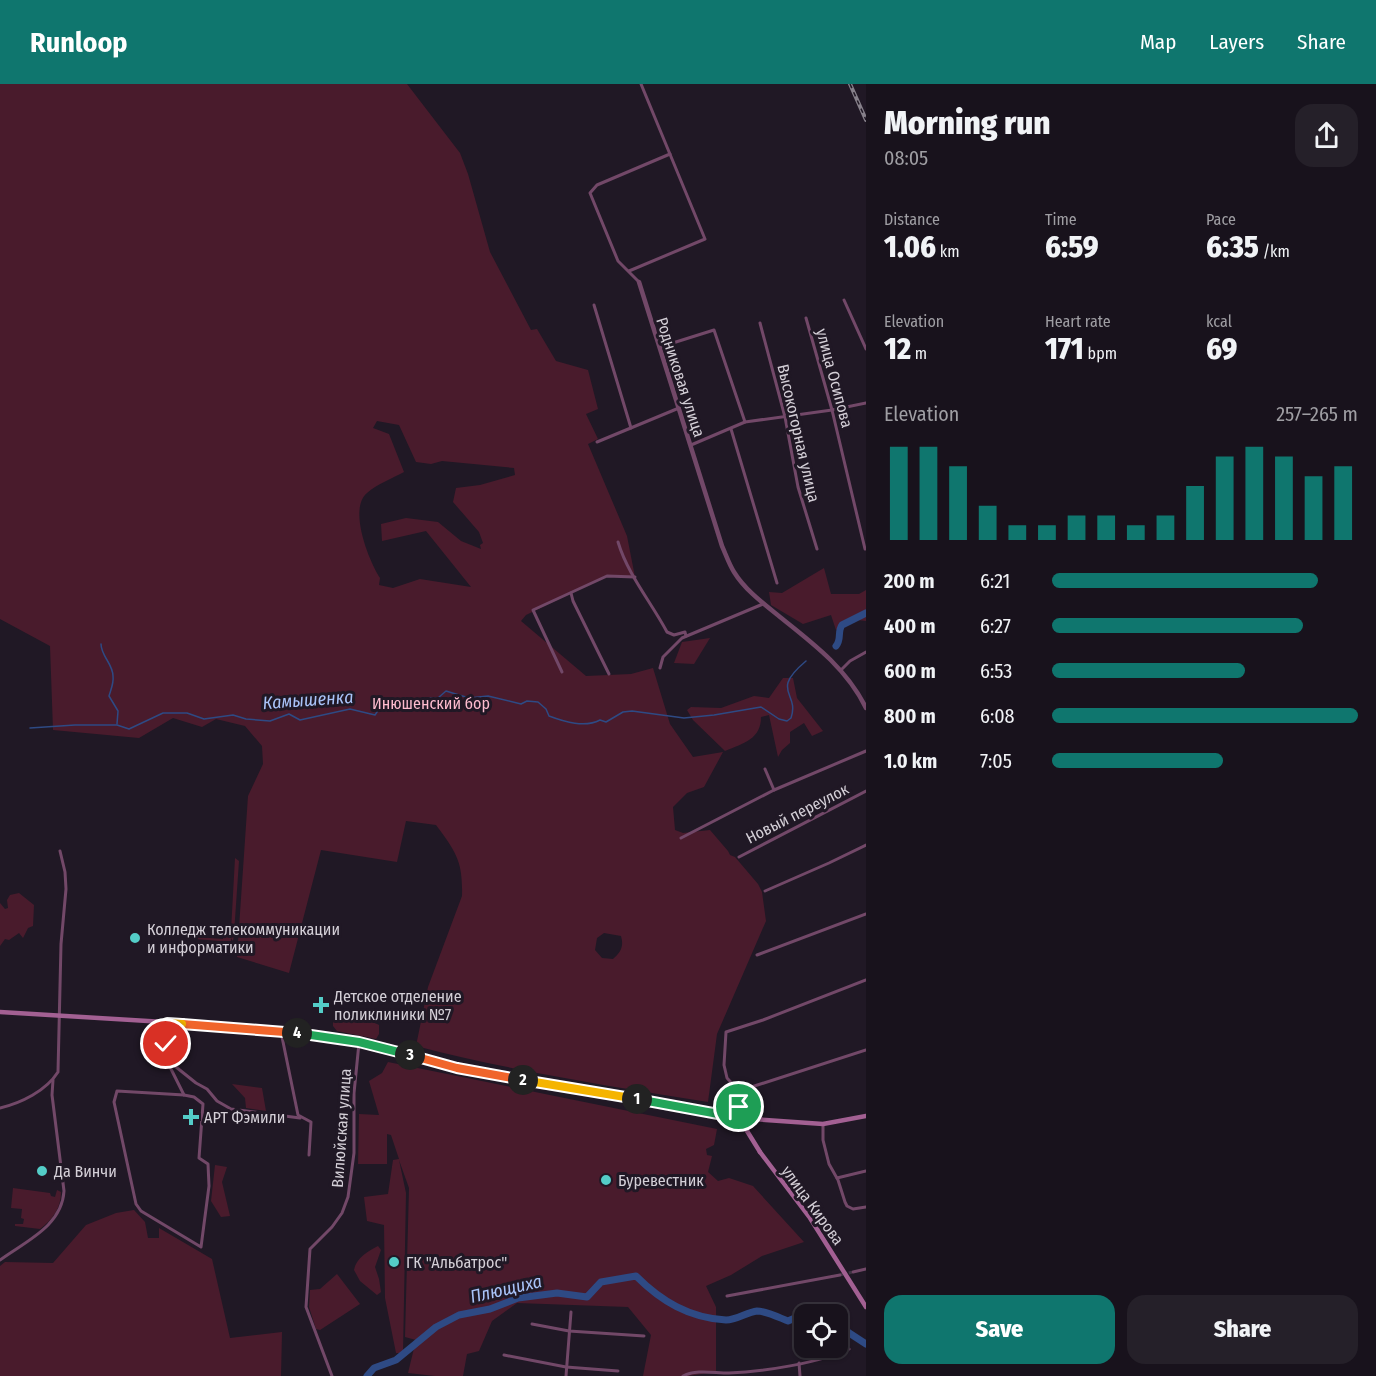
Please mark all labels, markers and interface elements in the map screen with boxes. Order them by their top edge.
text: Runloop [30,26,128,59]
text: Map [1140,29,1176,55]
text: Layers [1209,29,1264,55]
text: Share [1297,29,1346,55]
text: Morning run [884,103,1051,143]
button: share [1295,104,1358,167]
text: 08:05 [884,146,928,170]
text: Distance [884,210,940,229]
text: Time [1045,210,1077,229]
text: Pace [1206,210,1236,229]
text: 1.06 [884,229,936,265]
text: 6:59 [1045,229,1099,265]
text: 6:35 [1206,229,1259,265]
text: km [936,242,960,261]
text: /km [1259,242,1290,261]
text: Elevation [884,312,944,331]
text: Heart rate [1045,312,1111,331]
text: kcal [1206,312,1232,331]
street label: Родниковая улица [652,315,709,439]
street label: улица Осипова [812,326,857,430]
text: 12 [884,331,911,367]
text: 171 [1045,331,1084,367]
text: 69 [1206,331,1237,367]
text: m [911,344,927,363]
text: bpm [1084,344,1117,363]
street label: Высокогорная улица [773,362,824,504]
text: Elevation [884,402,959,426]
text: 257–265 m [1276,402,1358,426]
text: 200 m [884,569,935,593]
text: 6:21 [980,569,1010,593]
text: 400 m [884,614,936,638]
text: 6:27 [980,614,1011,638]
text: 600 m [884,659,936,683]
text: 6:53 [980,659,1012,683]
water label: Камышенка [262,686,354,714]
park label: Инюшенский бор [372,694,490,713]
text: 800 m [884,704,936,728]
text: 6:08 [980,704,1015,728]
text: 1.0 km [884,749,937,773]
text: 7:05 [980,749,1012,773]
street label: Новый переулок [743,779,852,848]
place label: Колледж телекоммуникации и информатики [147,920,340,957]
marker: Колледж телекоммуникации и информатики [128,931,142,945]
place label: Детское отделение поликлиники №7 [333,987,462,1024]
marker: Детское отделение поликлиники №7 [312,996,330,1014]
pin [140,1018,191,1069]
pin: 4 [282,1018,312,1048]
text: 4 [293,1023,301,1042]
icon: check [149,1027,182,1060]
pin: 3 [395,1040,425,1070]
text: 3 [406,1045,414,1064]
pin: 2 [508,1065,538,1095]
street label: Вилюйская улица [328,1068,355,1188]
text: 2 [519,1070,527,1089]
pin [713,1081,764,1132]
pin: 1 [622,1084,652,1114]
text: 1 [634,1089,640,1108]
icon: arrive [722,1090,755,1123]
marker: АРТ Фэмили [182,1108,200,1126]
place label: АРТ Фэмили [204,1108,285,1127]
place label: Да Винчи [53,1162,117,1181]
street label: улица Кирова [777,1162,848,1249]
marker: Да Винчи [35,1164,49,1178]
place label: Буревестник [618,1171,704,1190]
marker: Буревестник [599,1173,613,1187]
place label: ГК "Альбатрос" [406,1253,507,1272]
marker: ГК "Альбатрос" [387,1255,401,1269]
water label: Плющиха [468,1270,544,1308]
button: Save [884,1295,1115,1364]
button: Share [1127,1295,1358,1364]
map controls [794,1304,848,1358]
button: locate [794,1304,848,1358]

